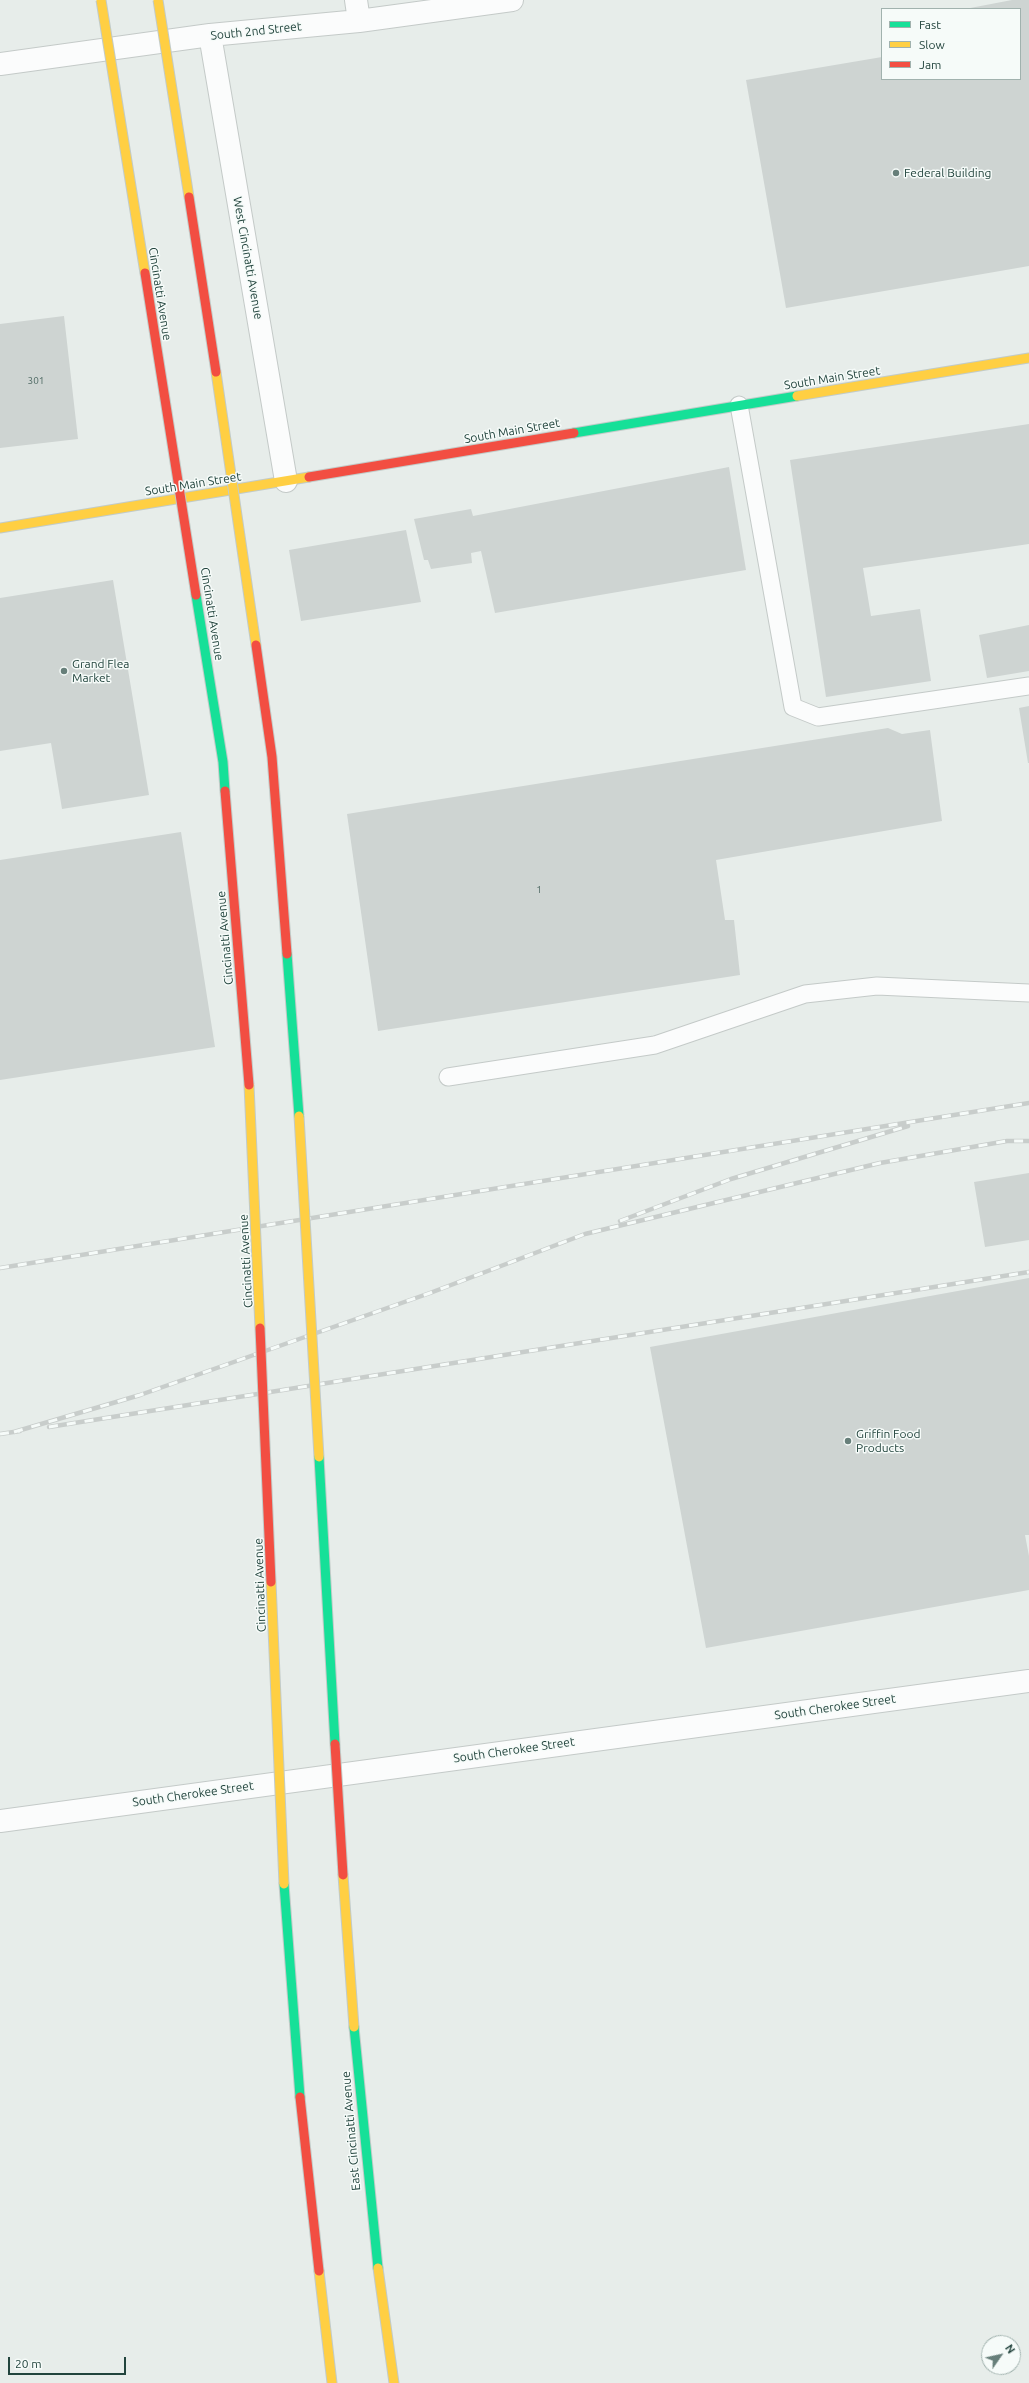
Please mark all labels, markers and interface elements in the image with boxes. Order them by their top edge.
legend [881,8,1021,80]
text: Fast [919,18,941,31]
street label: South 2nd Street [210,19,302,43]
text: Slow [919,38,945,51]
text: Jam [919,58,941,71]
place label: Federal Building [904,166,991,180]
marker: Federal Building [891,168,901,178]
street label: West Cincinatti Avenue [230,196,266,320]
street label: Cincinatti Avenue [146,246,174,342]
street label: South Main Street [783,363,881,393]
house number: 301 [28,375,44,387]
street label: South Main Street [463,415,561,447]
street label: South Main Street [144,469,242,499]
street label: Cincinatti Avenue [198,566,226,662]
place label: Grand Flea Market [72,657,130,685]
marker: Grand Flea Market [59,666,69,676]
house number: 1 [536,884,542,896]
street label: Cincinatti Avenue [214,890,236,986]
street label: Cincinatti Avenue [236,1214,256,1308]
place label: Griffin Food Products [856,1427,920,1455]
marker: Griffin Food Products [843,1436,853,1446]
street label: Cincinatti Avenue [251,1538,269,1632]
street label: South Cherokee Street [773,1691,897,1723]
street label: South Cherokee Street [452,1734,576,1766]
street label: South Cherokee Street [131,1778,255,1810]
street label: East Cincinatti Avenue [339,2071,363,2191]
north arrow [981,2335,1021,2375]
text: N [1003,2342,1017,2356]
scale bar [10,2349,128,2375]
text: 20 m [15,2357,42,2370]

